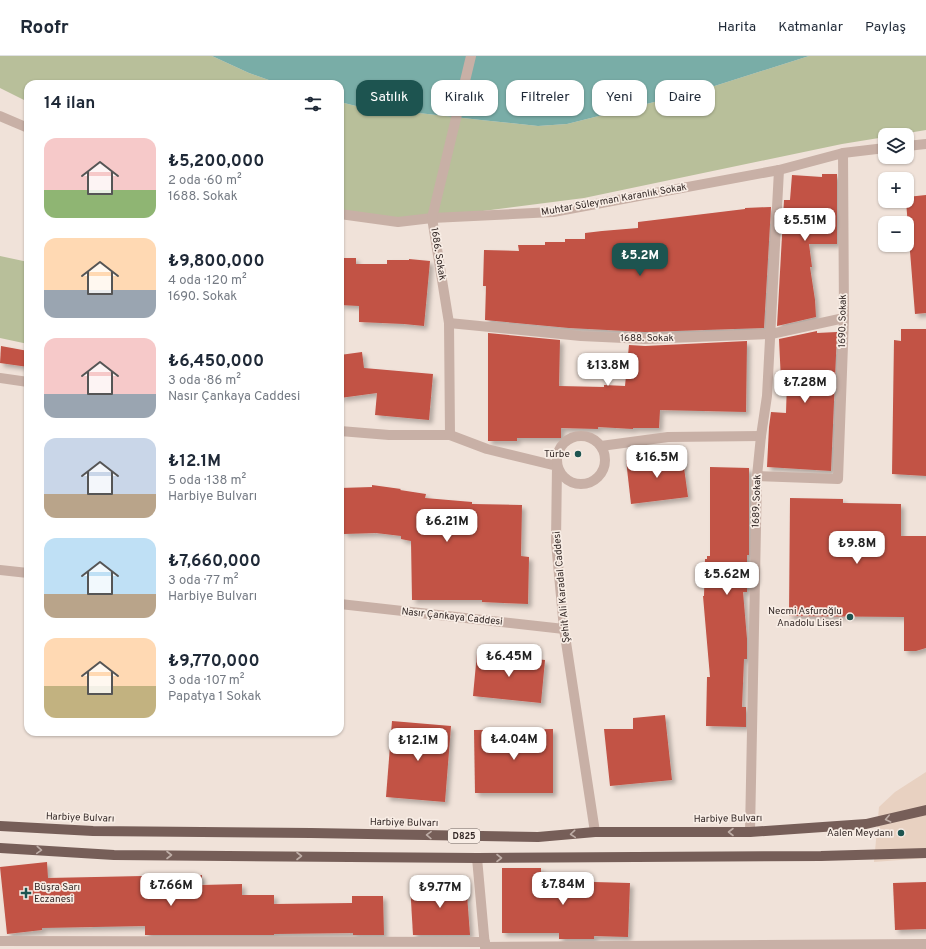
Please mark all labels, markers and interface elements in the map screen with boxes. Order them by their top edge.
text: Roofr [20,16,69,40]
text: Harita [718,19,756,36]
text: Katmanlar [778,19,843,36]
text: Paylaş [865,19,906,36]
chip: Satılık [356,80,423,116]
chip: Kiralık [431,80,498,116]
chip: Filtreler [506,80,584,116]
chip: Yeni [592,80,647,116]
chip: Daire [655,80,715,116]
text: 14 ilan [44,93,95,115]
icon: filters [302,93,324,115]
map controls [878,128,914,252]
button: layers [878,128,914,164]
text: ₺5,200,000 [168,151,265,173]
icon: home [76,154,124,202]
button: + [878,172,914,208]
text: 2 oda · 60 m² [168,173,242,189]
street label: Muhtar Süleyman Karanlık Sokak [540,181,688,219]
text: 1688. Sokak [168,189,238,205]
pin: ₺5.51M [772,208,838,242]
text: ₺5.51M [783,213,827,229]
button: − [878,216,914,252]
street label: 1686. Sokak [427,227,449,281]
pin: ₺5.2M [612,243,668,277]
text: ₺5.2M [621,248,659,264]
text: ₺9,800,000 [168,251,265,273]
icon: home [76,254,124,302]
text: 4 oda · 120 m² [168,273,247,289]
text: 1690. Sokak [168,289,237,305]
street label: 1690. Sokak [836,294,850,348]
street label: 1688. Sokak [620,332,674,345]
text: ₺6,450,000 [168,351,264,373]
pin: ₺13.8M [575,353,641,387]
icon: home [76,354,124,402]
text: ₺13.8M [586,358,630,374]
pin: ₺7.28M [772,370,838,404]
text: 3 oda · 86 m² [168,373,241,389]
text: ₺7.28M [783,375,827,391]
text: Nasır Çankaya Caddesi [168,389,300,405]
pin: ₺16.5M [624,445,690,479]
place label: Türbe [544,448,570,461]
marker: Türbe [573,449,583,459]
text: ₺16.5M [635,450,679,466]
text: ₺12.1M [168,451,221,473]
icon: home [76,454,124,502]
text: 5 oda · 138 m² [168,473,246,489]
street label: 1689. Sokak [750,474,764,528]
text: Harbiye Bulvarı [168,489,257,505]
pin: ₺6.21M [414,509,480,543]
text: ₺6.21M [425,514,469,530]
street label: Şehit Ali Karadal Caddesi [551,531,573,643]
pin: ₺9.8M [829,531,885,565]
text: ₺9.8M [838,536,876,552]
text: ₺7,660,000 [168,551,261,573]
icon: home [76,554,124,602]
pin: ₺5.62M [694,562,760,596]
text: ₺5.62M [704,567,750,583]
text: 3 oda · 77 m² [168,573,238,589]
text: Harbiye Bulvarı [168,589,257,605]
street label: Nasır Çankaya Caddesi [401,605,503,629]
place label: Necmi Asfuroğlu Anadolu Lisesi [768,605,842,630]
marker: Necmi Asfuroğlu Anadolu Lisesi [845,612,855,622]
pin: ₺6.45M [476,644,542,678]
text: ₺6.45M [486,649,532,665]
text: ₺9,770,000 [168,651,260,673]
icon: home [76,654,124,702]
text: 3 oda · 107 m² [168,673,244,689]
text: Papatya 1 Sokak [168,689,261,705]
pin: ₺4.04M [481,727,547,761]
pin: ₺12.1M [385,728,451,762]
text: ₺4.04M [490,732,538,748]
text: ₺12.1M [398,733,438,749]
street label: Harbiye Bulvarı [46,810,114,826]
street label: Harbiye Bulvarı [694,812,762,826]
one-way arrow [885,814,891,822]
street label: Harbiye Bulvarı [370,816,438,830]
place label: Aalen Meydanı [827,827,893,840]
one-way arrow [728,828,734,836]
marker: Aalen Meydanı [896,828,906,838]
road number: D825 [448,829,480,843]
one-way arrow [570,830,576,839]
one-way arrow [426,831,432,839]
one-way arrow [36,846,42,855]
one-way arrow [166,851,172,859]
one-way arrow [296,852,302,860]
one-way arrow [496,854,502,862]
pin: ₺7.84M [530,872,596,906]
pin: ₺7.66M [138,873,204,907]
pin: ₺9.77M [407,875,473,909]
text: ₺7.84M [541,877,585,893]
text: ₺7.66M [149,878,193,894]
text: ₺9.77M [418,880,462,896]
place label: Büşra Sarı Eczanesi [34,881,80,906]
marker: Büşra Sarı Eczanesi [21,888,31,898]

